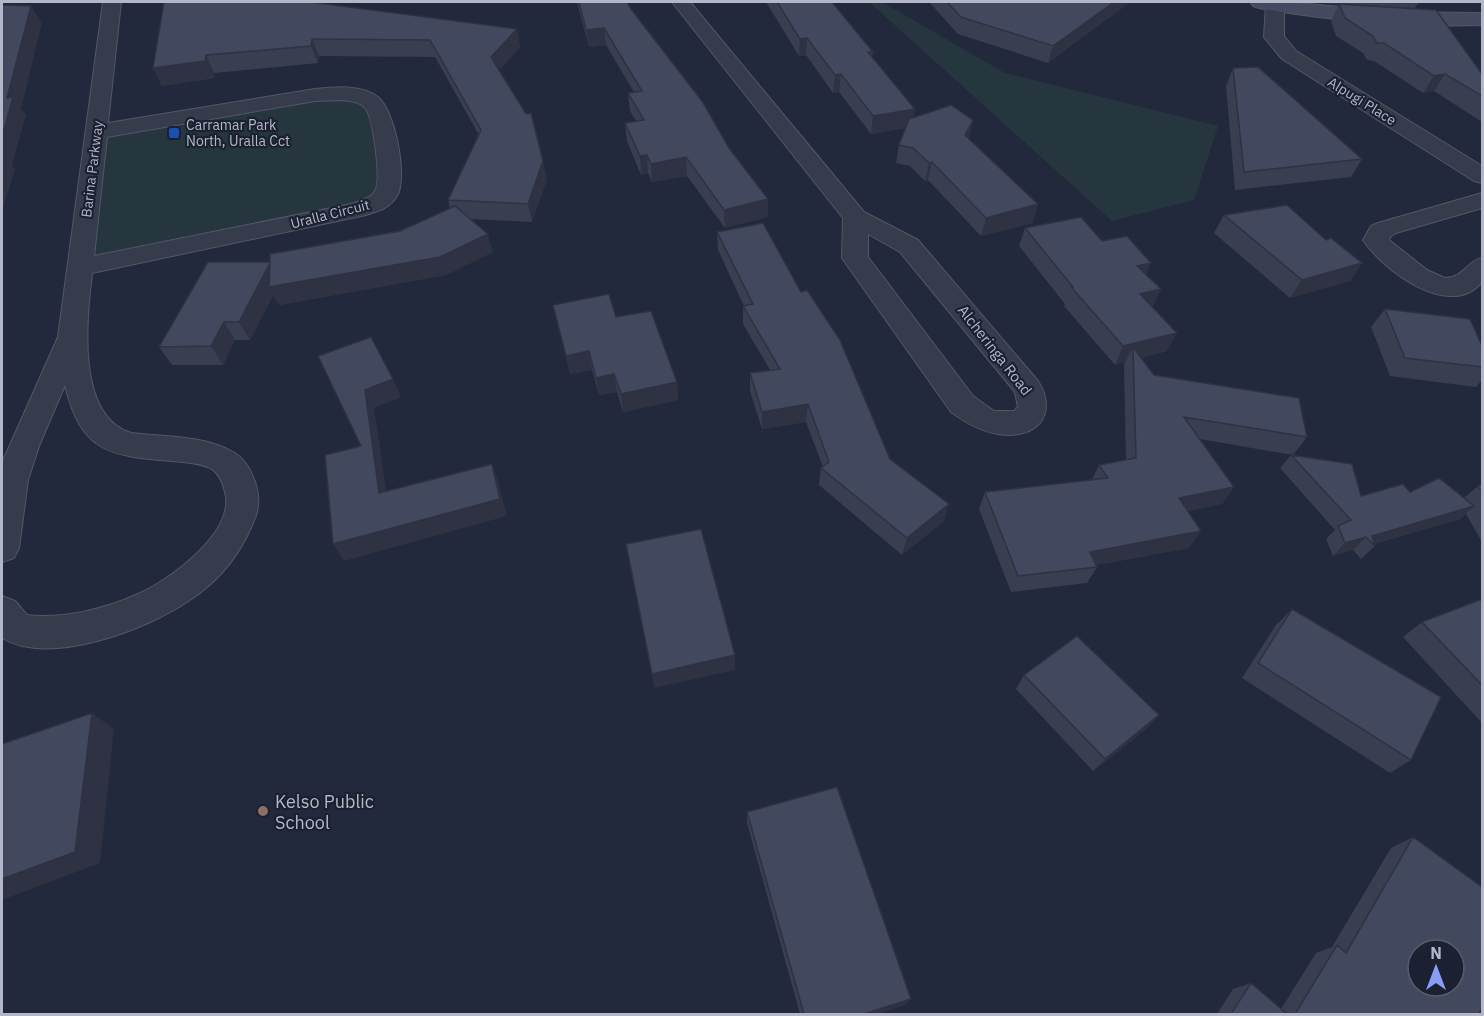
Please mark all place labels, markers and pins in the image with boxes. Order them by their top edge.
place label: Carramar Park North, Uralla Cct [186,116,290,150]
marker: Carramar Park North, Uralla Cct [167,126,181,140]
place label: Kelso Public School [275,790,374,834]
marker: Kelso Public School [256,804,270,818]

